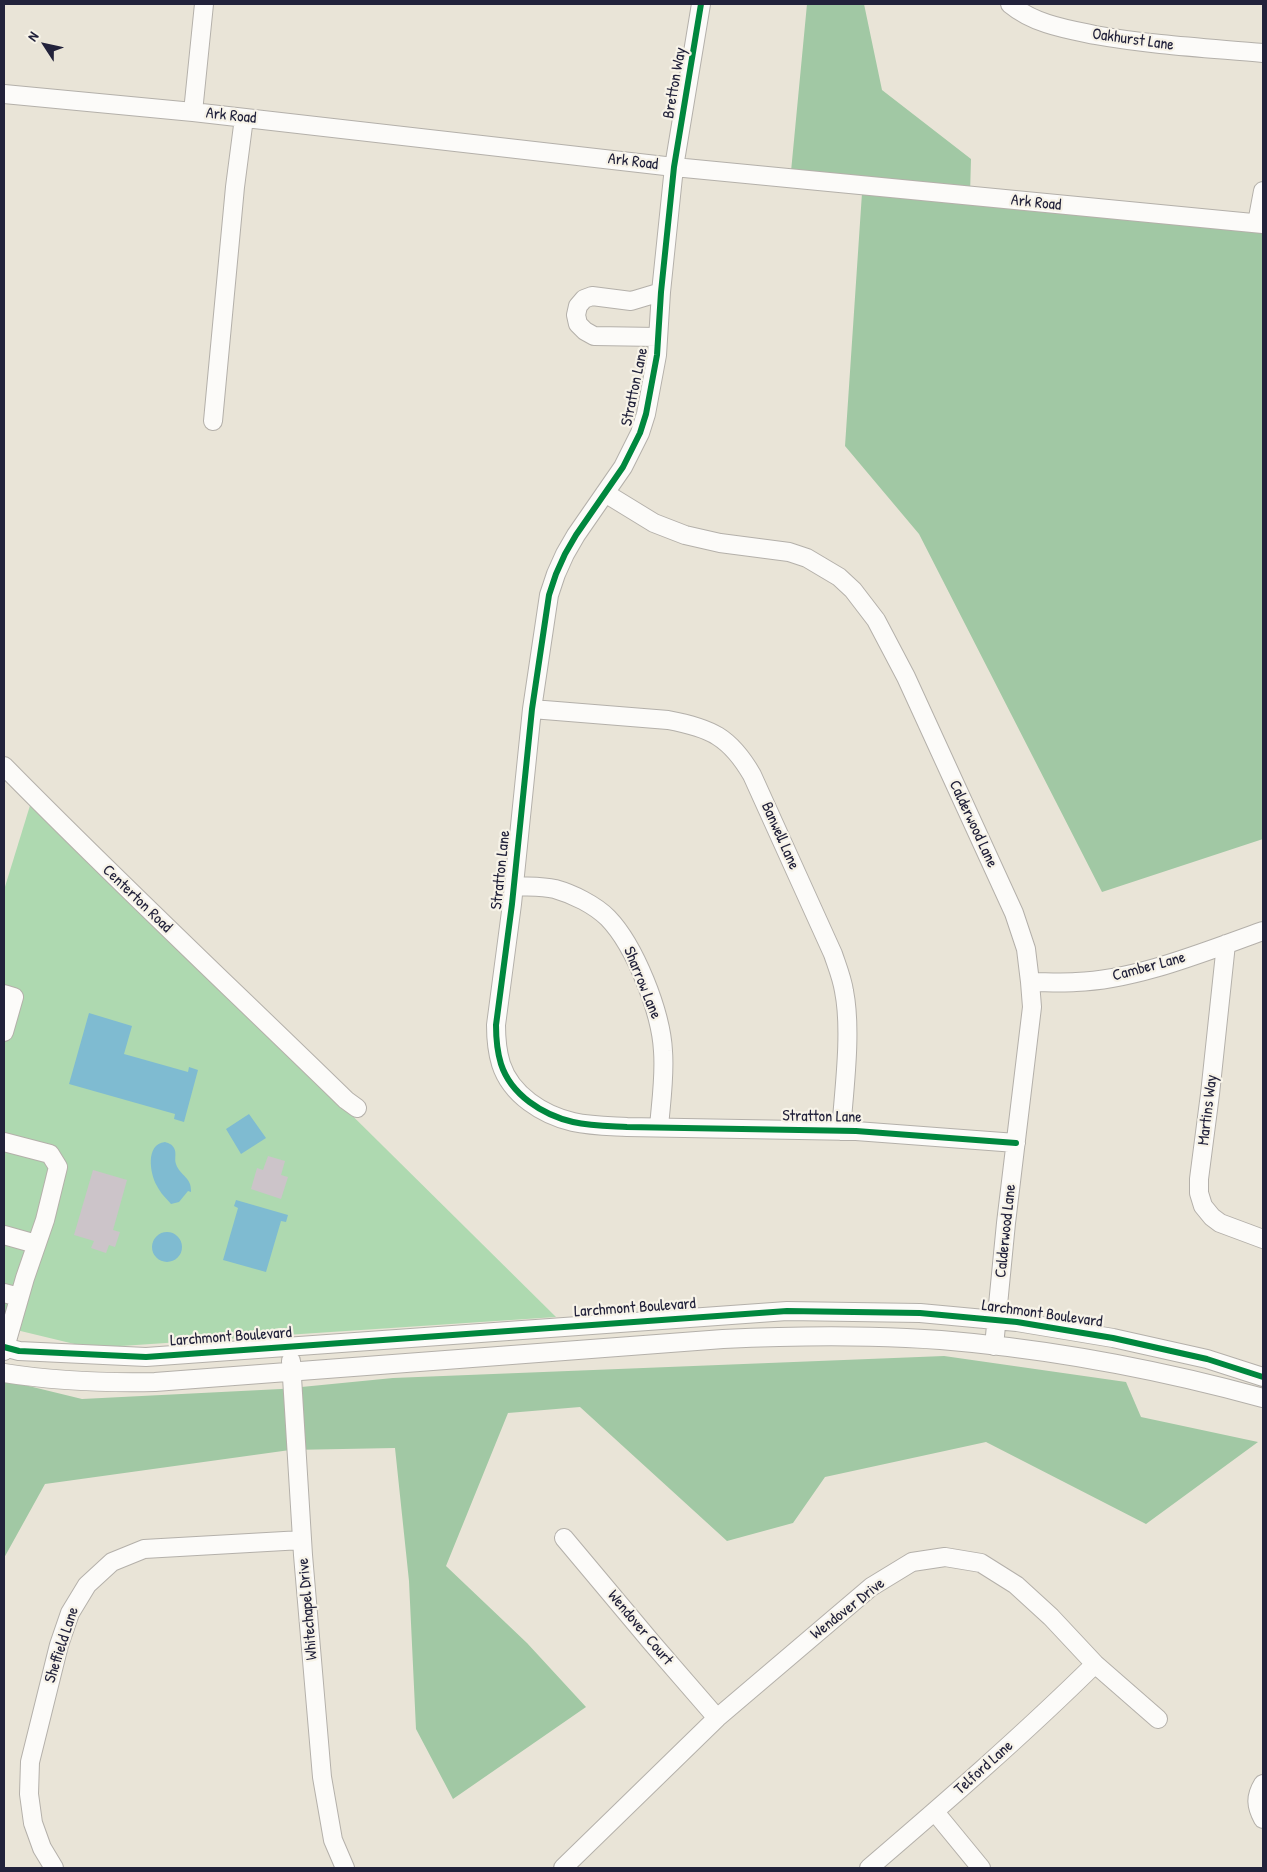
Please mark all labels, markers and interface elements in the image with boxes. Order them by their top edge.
north arrow [20,20,70,70]
street label: Oakhurst Lane [1091,25,1175,55]
text: N [22,28,42,45]
street label: Bretton Way [659,46,691,120]
street label: Ark Road [205,104,257,128]
street label: Ark Road [607,149,659,175]
street label: Ark Road [1010,191,1062,215]
street label: Stratton Lane [617,346,653,428]
street label: Calderwood Lane [944,777,1002,871]
street label: Banwell Lane [757,799,803,873]
street label: Stratton Lane [487,829,515,911]
street label: Centerton Road [98,861,176,937]
street label: Sharrow Lane [619,944,665,1022]
street label: Camber Lane [1111,948,1187,986]
street label: Martins Way [1194,1074,1222,1146]
street label: Stratton Lane [782,1107,862,1127]
street label: Calderwood Lane [992,1183,1020,1279]
street label: Larchmont Boulevard [574,1294,696,1322]
street label: Larchmont Boulevard [980,1296,1104,1332]
street label: Larchmont Boulevard [170,1323,292,1351]
street label: Whitechapel Drive [294,1557,322,1661]
street label: Wendover Drive [807,1574,889,1644]
street label: Wendover Court [603,1587,677,1669]
street label: Sheffield Lane [41,1605,83,1685]
street label: Telford Lane [951,1737,1017,1799]

